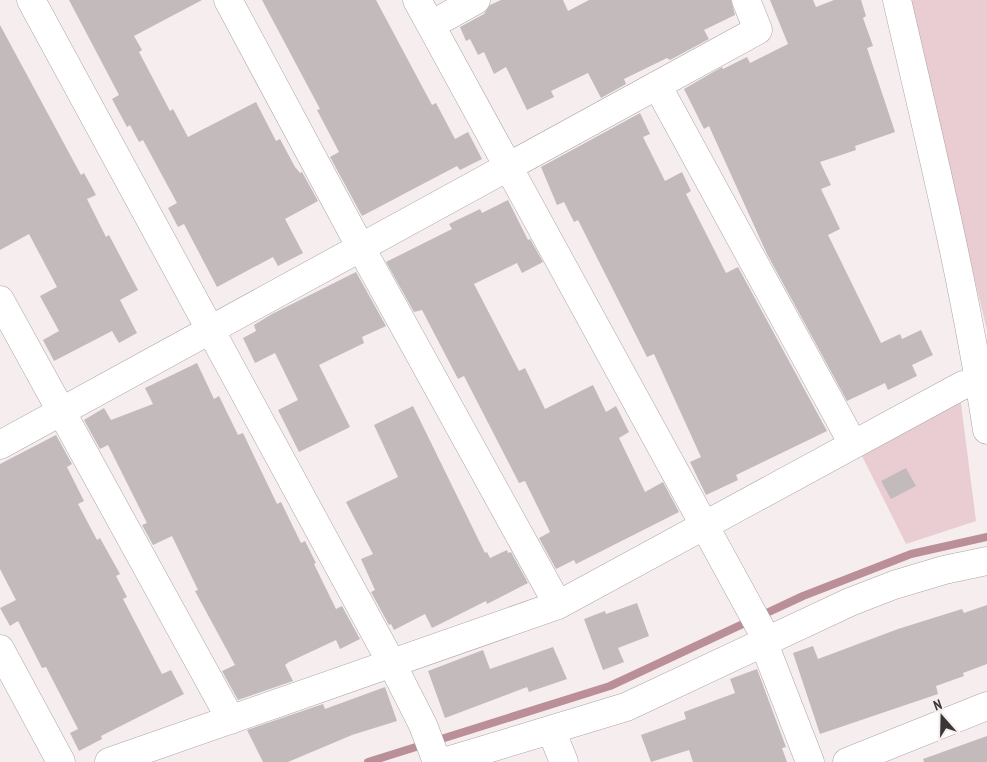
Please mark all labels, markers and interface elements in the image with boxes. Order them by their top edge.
north arrow [917,692,967,742]
text: N [931,695,944,715]

